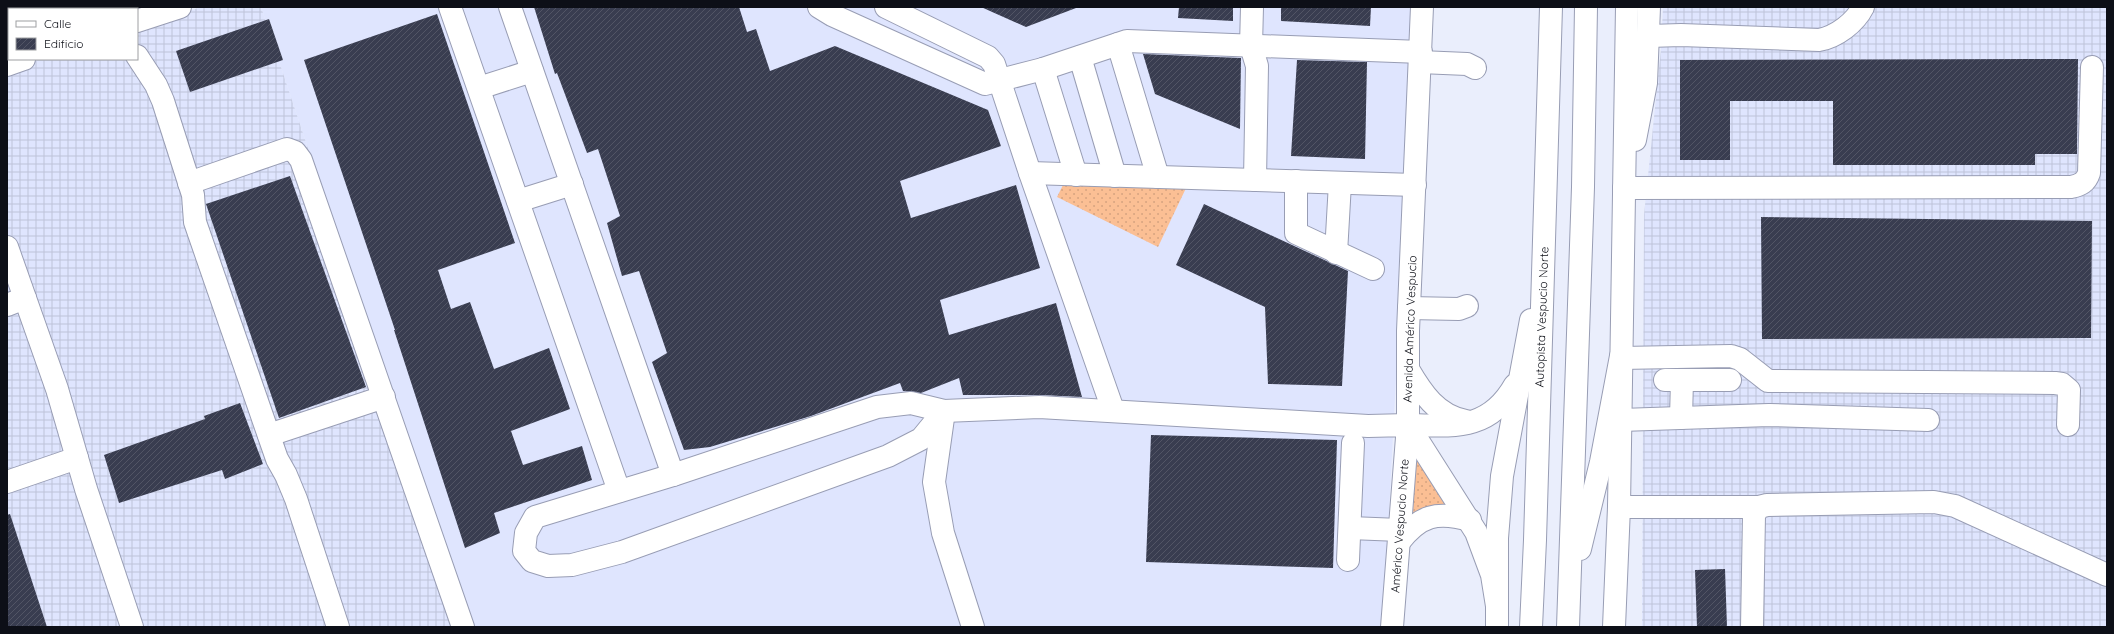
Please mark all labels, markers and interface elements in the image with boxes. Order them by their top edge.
legend [8,8,138,60]
text: Calle [44,16,72,31]
text: Edificio [44,36,84,51]
street label: Autopista Vespucio Norte [1532,246,1551,388]
street label: Avenida Américo Vespucio [1399,255,1420,403]
street label: Américo Vespucio Norte [1387,458,1412,593]

